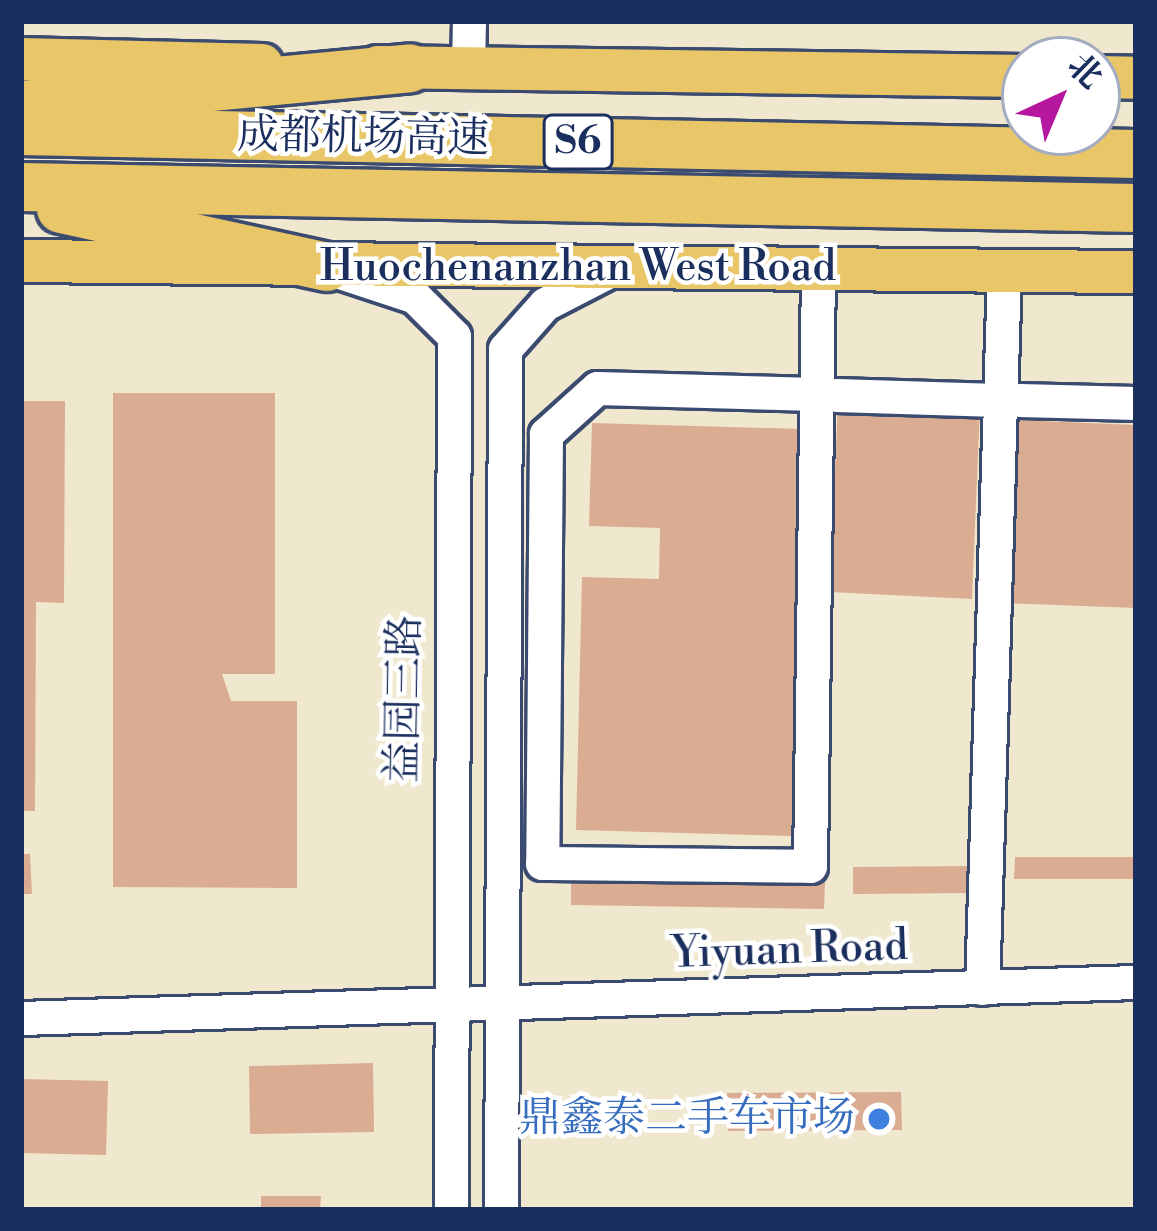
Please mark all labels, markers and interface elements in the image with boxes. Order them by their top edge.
north arrow [1001,36,1121,156]
text: 北 [1058,46,1110,98]
road number: S6 [542,109,614,175]
street label: 成都机场高速 [237,111,489,165]
street label: Huochenanzhan West Road [320,243,836,293]
street label: 益园三路 [378,615,432,783]
street label: Yiyuan Road [671,922,909,980]
place label: 鼎鑫泰二手车市场 [519,1094,855,1144]
marker: 鼎鑫泰二手车市场 [866,1106,892,1132]

